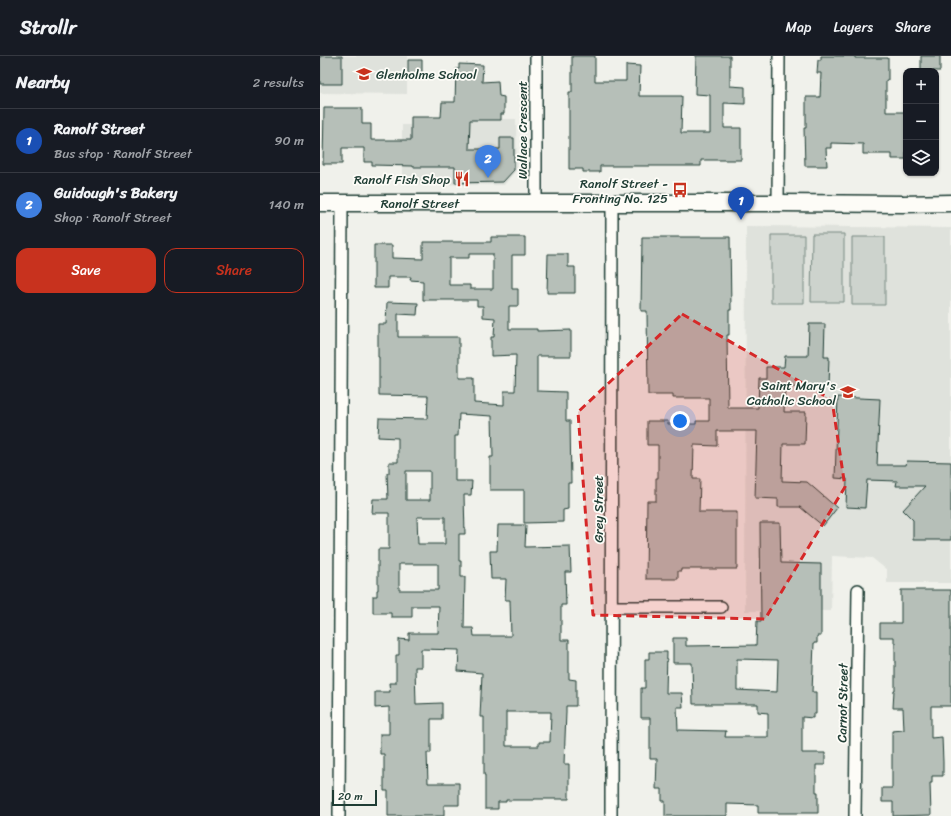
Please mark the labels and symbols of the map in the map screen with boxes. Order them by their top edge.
place label: Glenholme School [376,63,477,86]
school or university icon: Glenholme School [355,65,373,83]
street label: Wallace Crescent [511,80,534,179]
pin: 2 [475,145,501,178]
place label: Ranolf Fish Shop [354,168,450,191]
restaurant icon: Ranolf Fish Shop [453,170,471,188]
place label: Ranolf Street - Fronting No. 125 [572,172,668,210]
bus stop icon: Ranolf Street - Fronting No. 125 [671,181,689,199]
pin: 1 [728,187,754,220]
street label: Ranolf Street [381,192,460,215]
place label: Saint Mary's Catholic School [747,374,836,412]
school or university icon: Saint Mary's Catholic School [839,383,857,401]
your location [670,411,690,431]
street label: Grey Street [587,475,610,543]
street label: Carnot Street [830,662,855,743]
scale bar [332,788,377,807]

